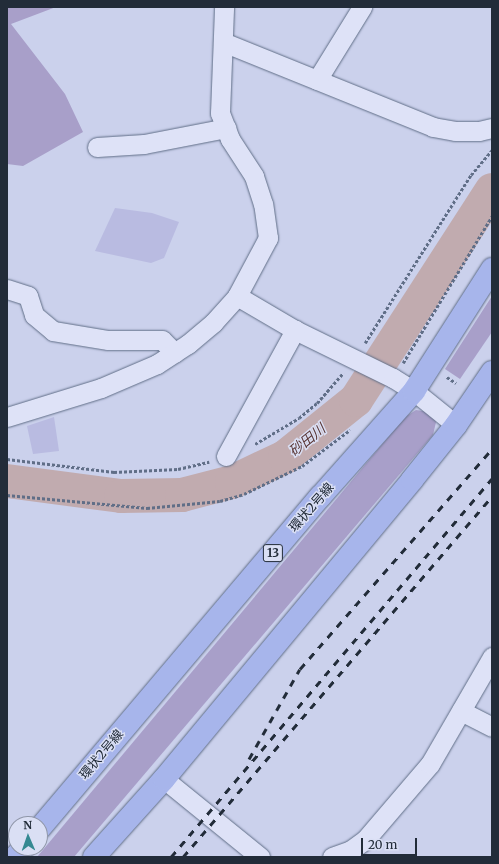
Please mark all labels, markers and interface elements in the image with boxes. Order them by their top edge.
water label: 砂田川 [285,420,329,460]
street label: 環状2号線 [287,480,337,536]
road number: 13 [262,543,284,563]
street label: 環状2号線 [77,727,127,783]
north arrow [8,816,48,856]
text: N [23,818,32,832]
scale bar [363,830,419,856]
text: 20 m [368,837,397,852]

